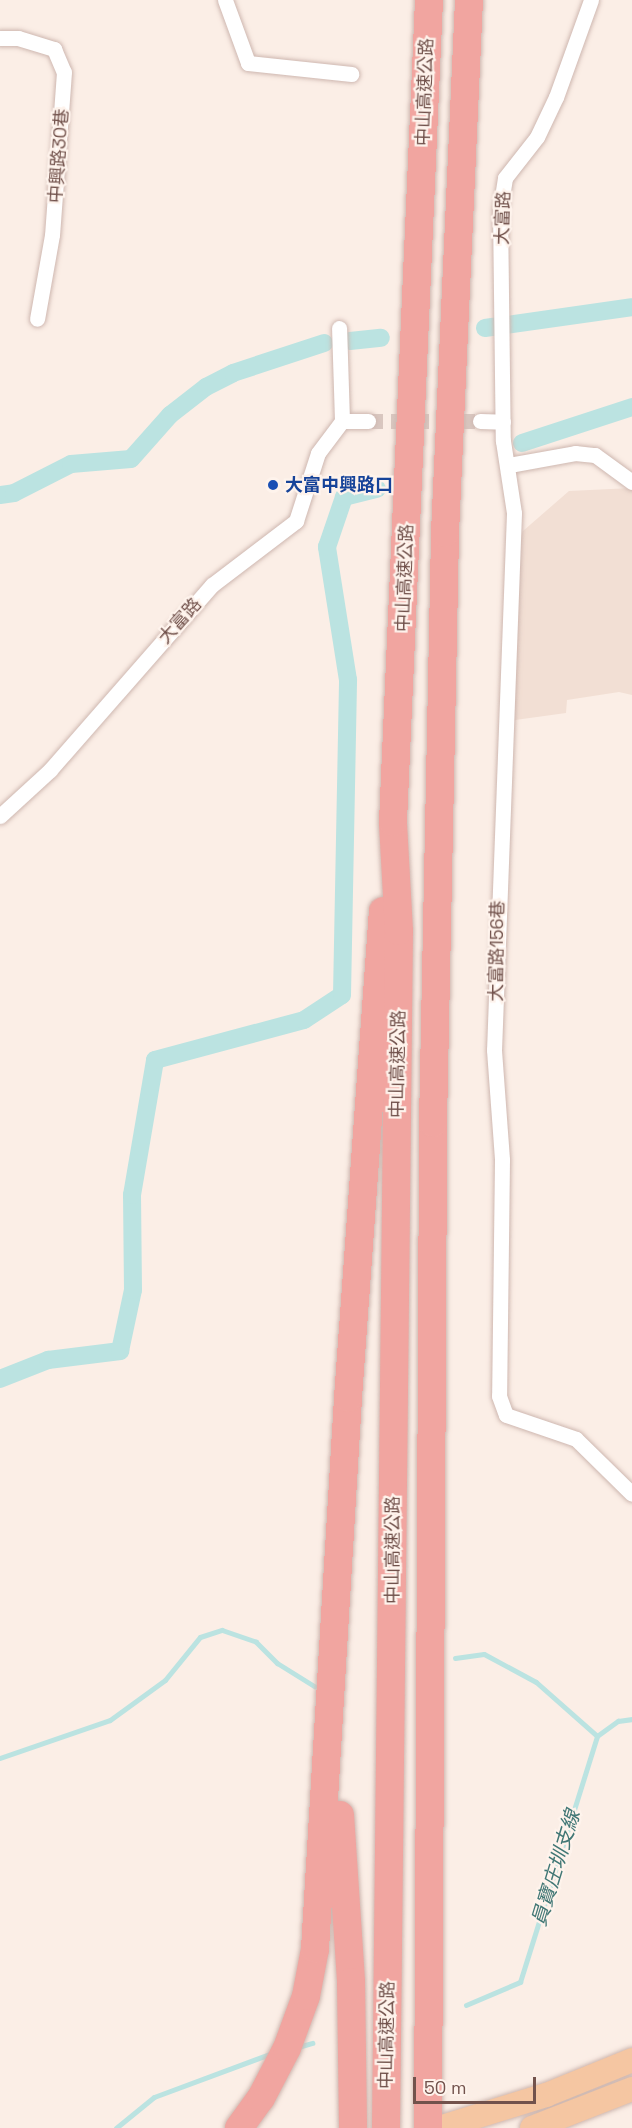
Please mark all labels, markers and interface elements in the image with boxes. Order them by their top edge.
street label: 中山高速公路 [412,38,438,146]
street label: 中興路30巷 [45,108,73,204]
street label: 大富路 [491,191,515,245]
place label: 大富中興路口 [285,474,393,496]
marker: 大富中興路口 [266,478,280,492]
street label: 中山高速公路 [392,524,418,632]
street label: 大富路 [154,594,206,648]
street label: 大富路156巷 [485,900,509,1002]
street label: 中山高速公路 [386,1010,410,1118]
street label: 中山高速公路 [382,1496,404,1604]
water label: 員寶庄圳支線 [527,1807,585,1929]
street label: 中山高速公路 [375,1981,399,2089]
scale bar [416,2065,539,2103]
text: 50 m [424,2076,466,2099]

